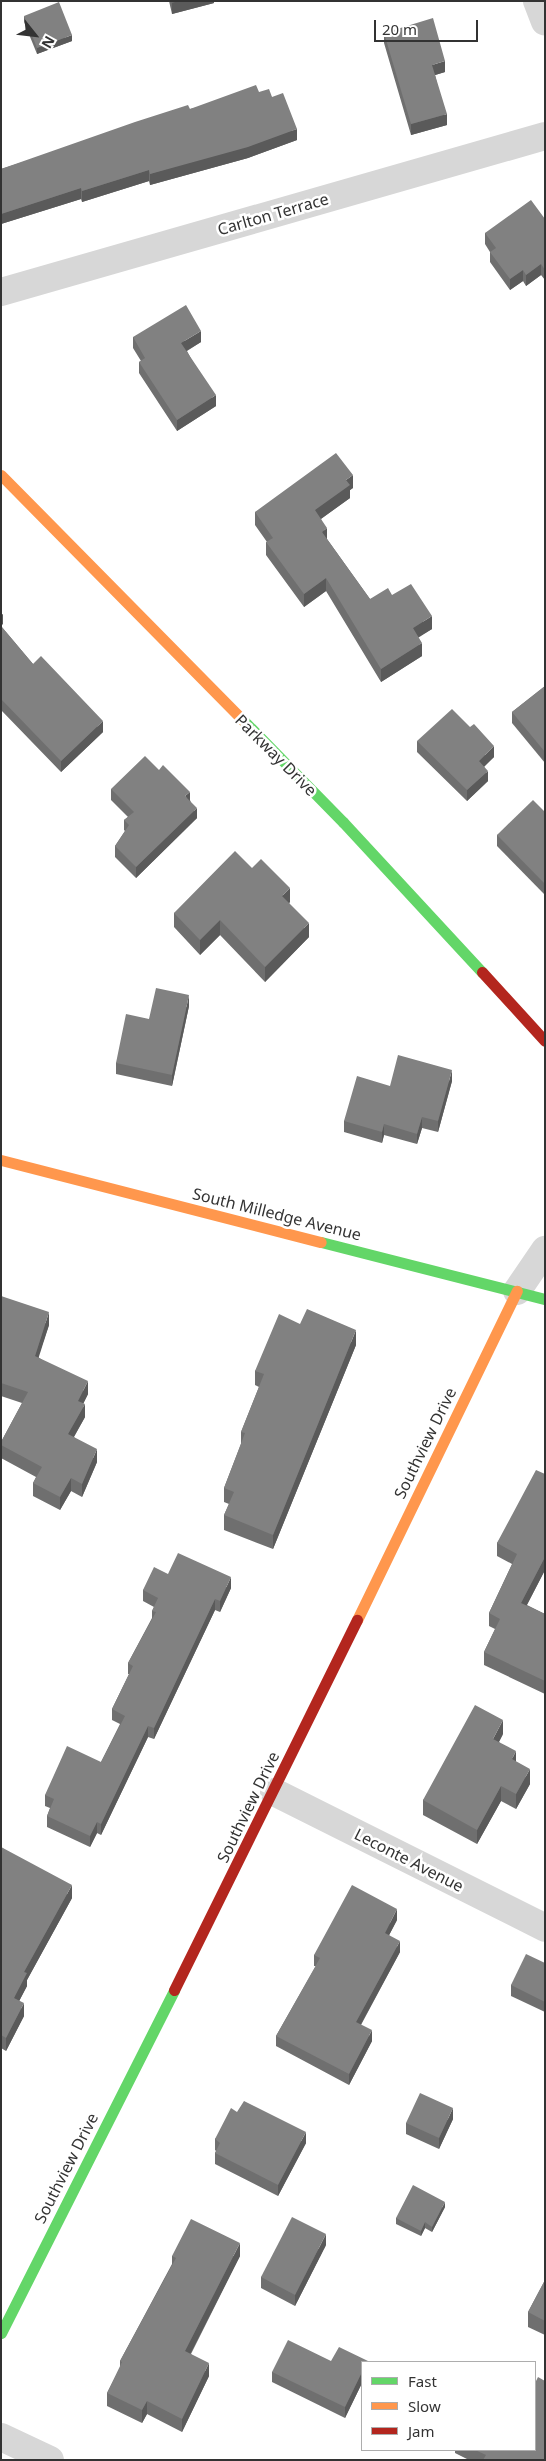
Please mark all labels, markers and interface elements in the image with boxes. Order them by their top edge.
north arrow [10,10,60,60]
scale bar [376,10,480,42]
text: 20 m [382,19,417,39]
text: N [37,33,60,52]
street label: Carlton Terrace [215,189,331,239]
street label: Parkway Drive [231,710,321,800]
street label: South Milledge Avenue [191,1184,363,1244]
street label: Southview Drive [390,1384,460,1502]
street label: Southview Drive [213,1748,283,1866]
street label: Leconte Avenue [351,1824,467,1896]
street label: Southview Drive [30,2110,102,2226]
legend [361,2361,536,2451]
text: Fast [408,2371,437,2391]
text: Slow [408,2396,441,2416]
text: Jam [408,2421,435,2441]

